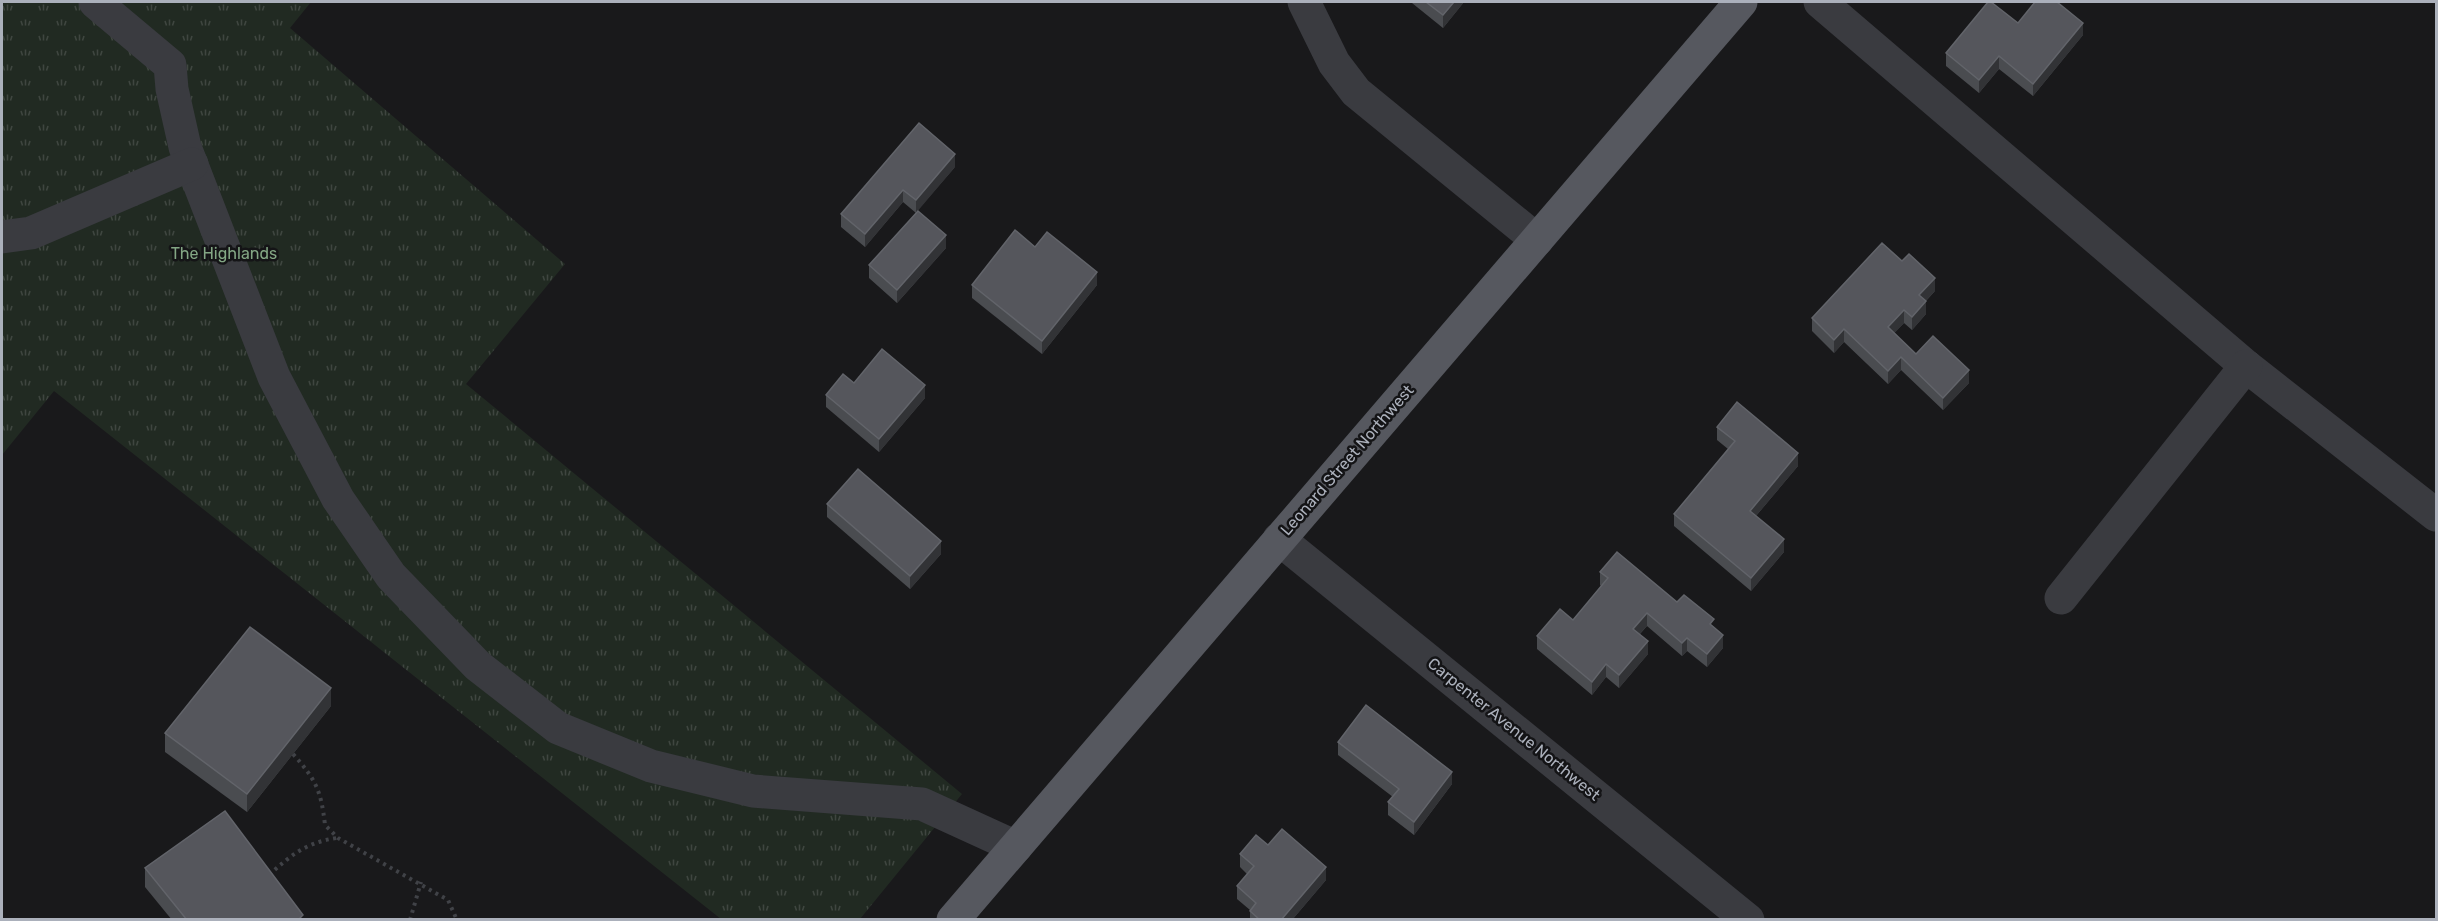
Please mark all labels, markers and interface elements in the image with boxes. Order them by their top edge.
park label: The Highlands [171,244,277,263]
street label: Leonard Street Northwest [1276,381,1418,539]
street label: Carpenter Avenue Northwest [1424,654,1604,804]

